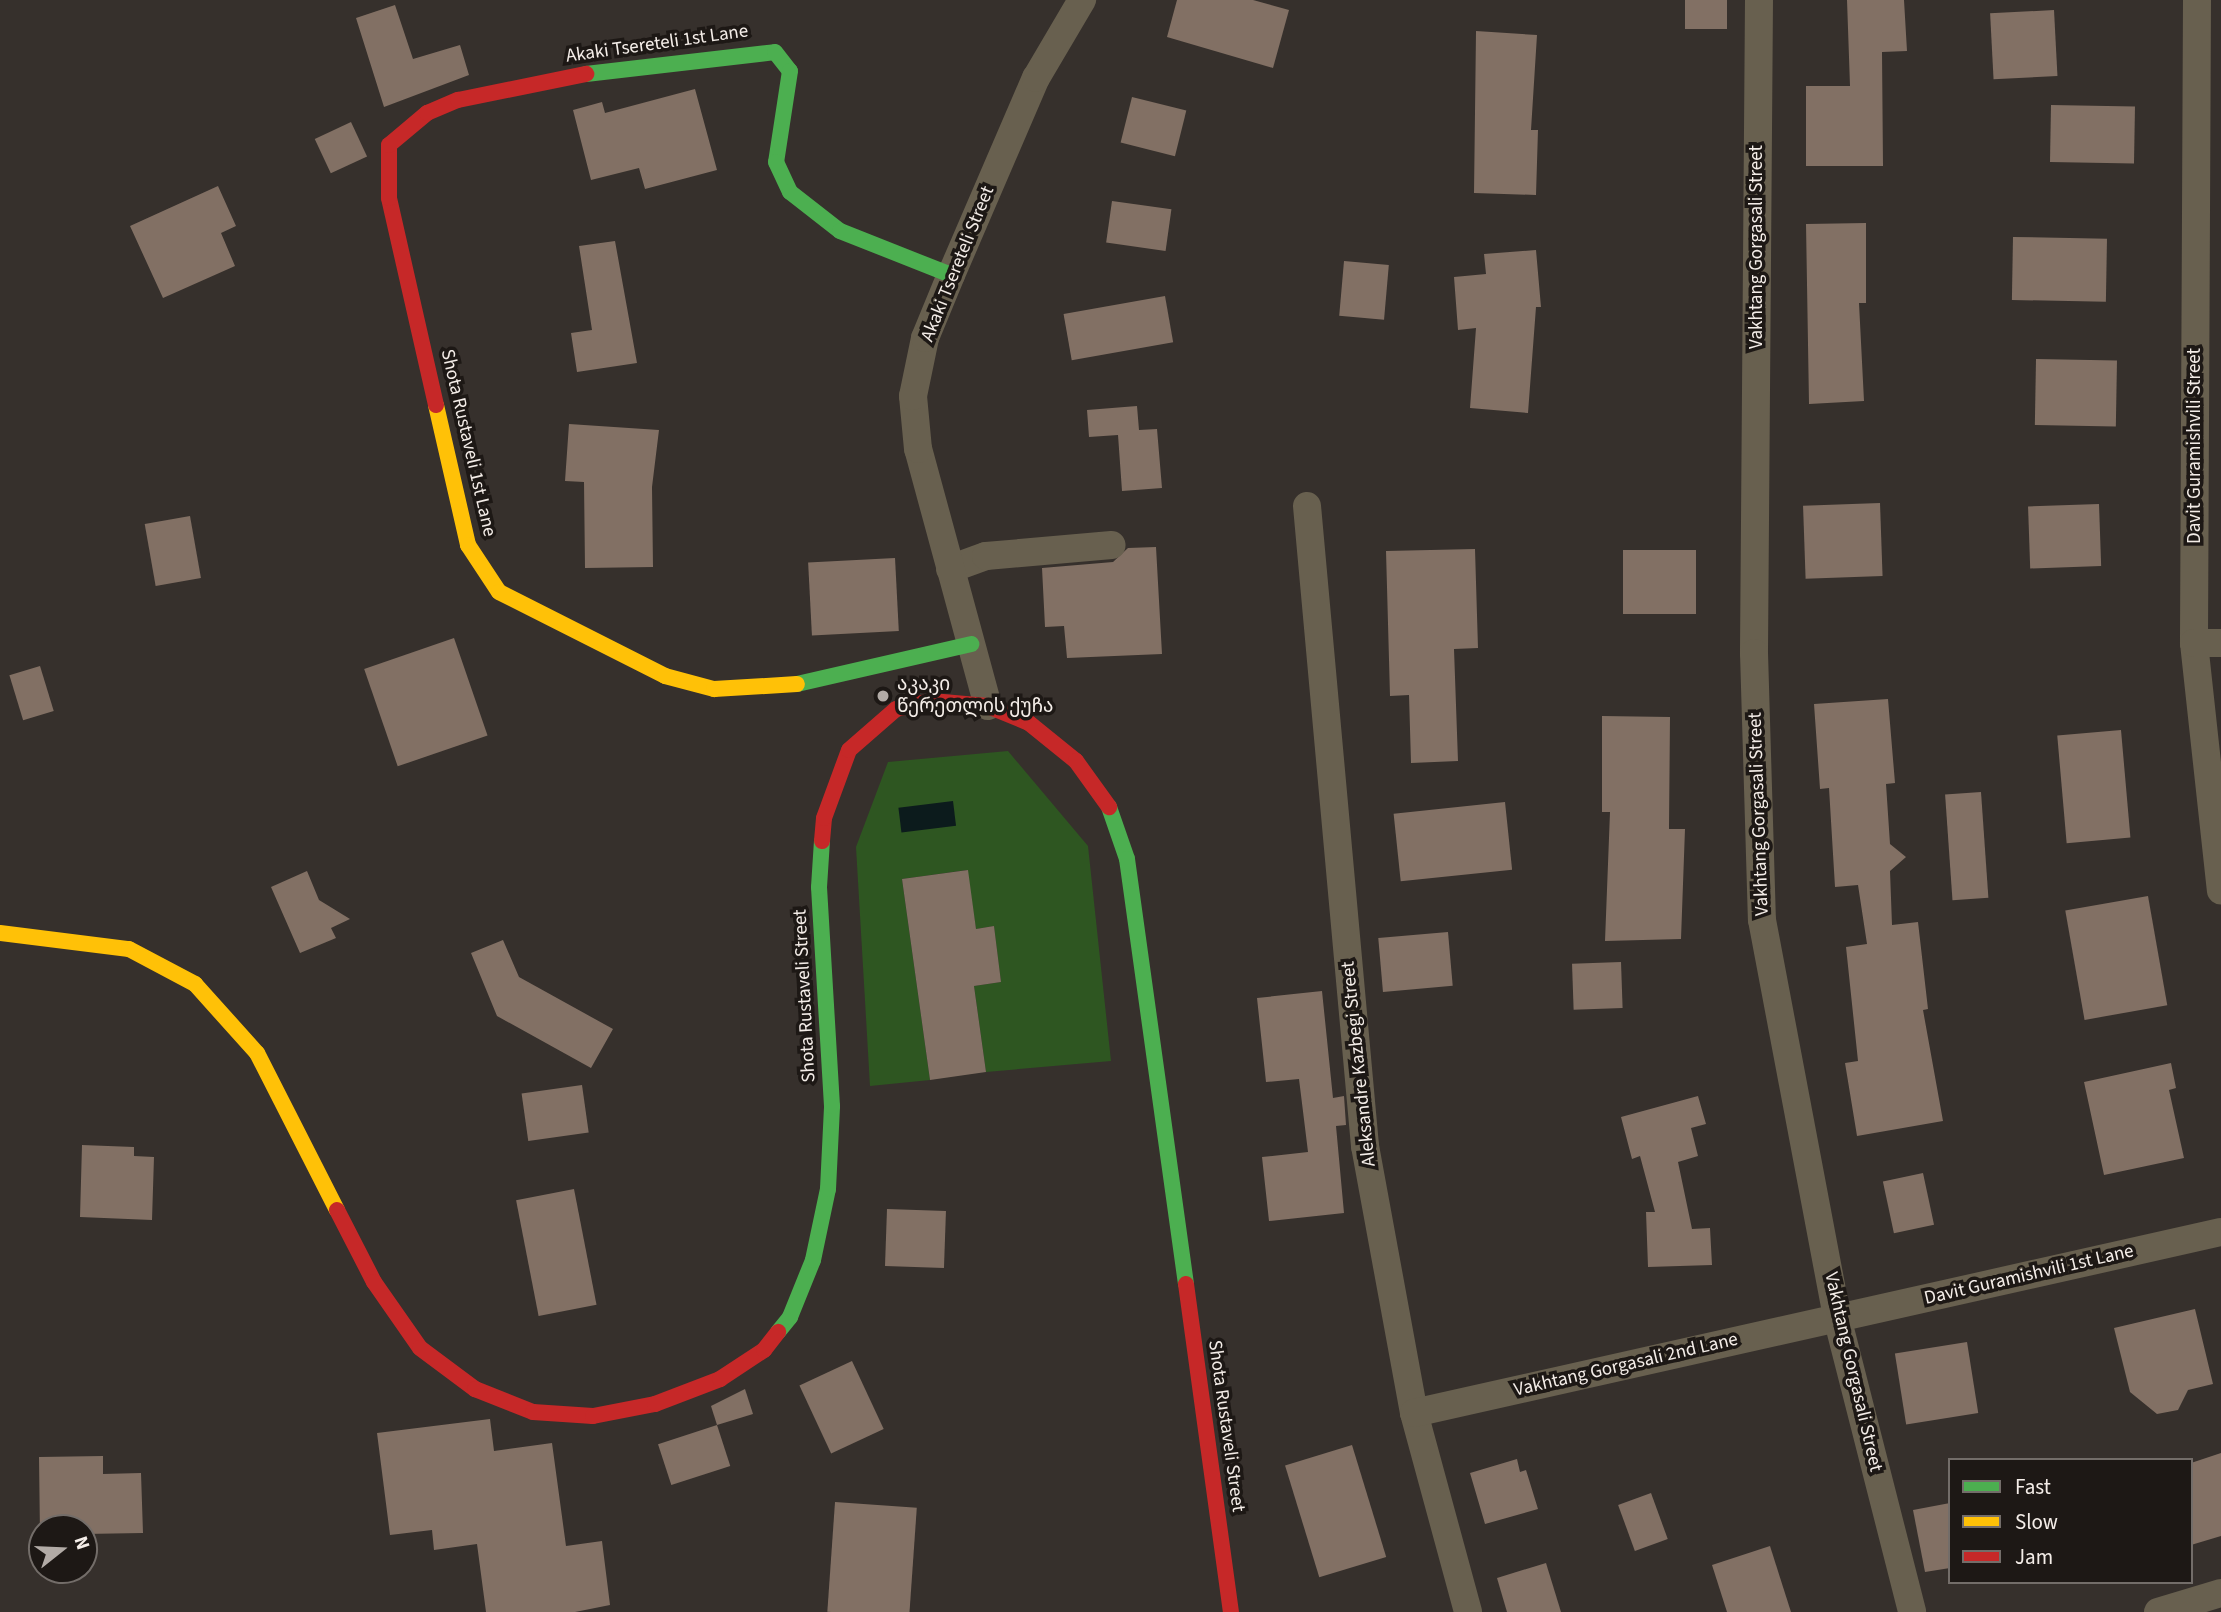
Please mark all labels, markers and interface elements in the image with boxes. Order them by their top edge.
street label: Akaki Tsereteli 1st Lane [564,20,750,68]
street label: Vakhtang Gorgasali Street [1746,145,1768,349]
street label: Akaki Tsereteli Street [916,183,1000,345]
street label: Shota Rustaveli 1st Lane [435,347,501,539]
street label: Davit Guramishvili Street [2184,348,2206,544]
place label: აკაკი წერეთლის ქუჩა [897,674,1054,718]
marker: აკაკი წერეთლის ქუჩა [875,688,891,704]
street label: Vakhtang Gorgasali Street [1744,712,1774,916]
street label: Shota Rustaveli Street [789,909,821,1083]
street label: Aleksandre Kazbegi Street [1337,960,1381,1168]
street label: Davit Guramishvili 1st Lane [1922,1240,2136,1310]
street label: Vakhtang Gorgasali Street [1819,1270,1887,1474]
street label: Vakhtang Gorgasali 2nd Lane [1512,1328,1740,1402]
street label: Shota Rustaveli Street [1203,1339,1249,1513]
legend [1948,1458,2193,1584]
text: Fast [2015,1472,2051,1502]
text: Slow [2015,1507,2058,1537]
north arrow [28,1514,98,1584]
text: N [67,1533,96,1553]
text: Jam [2015,1542,2053,1572]

